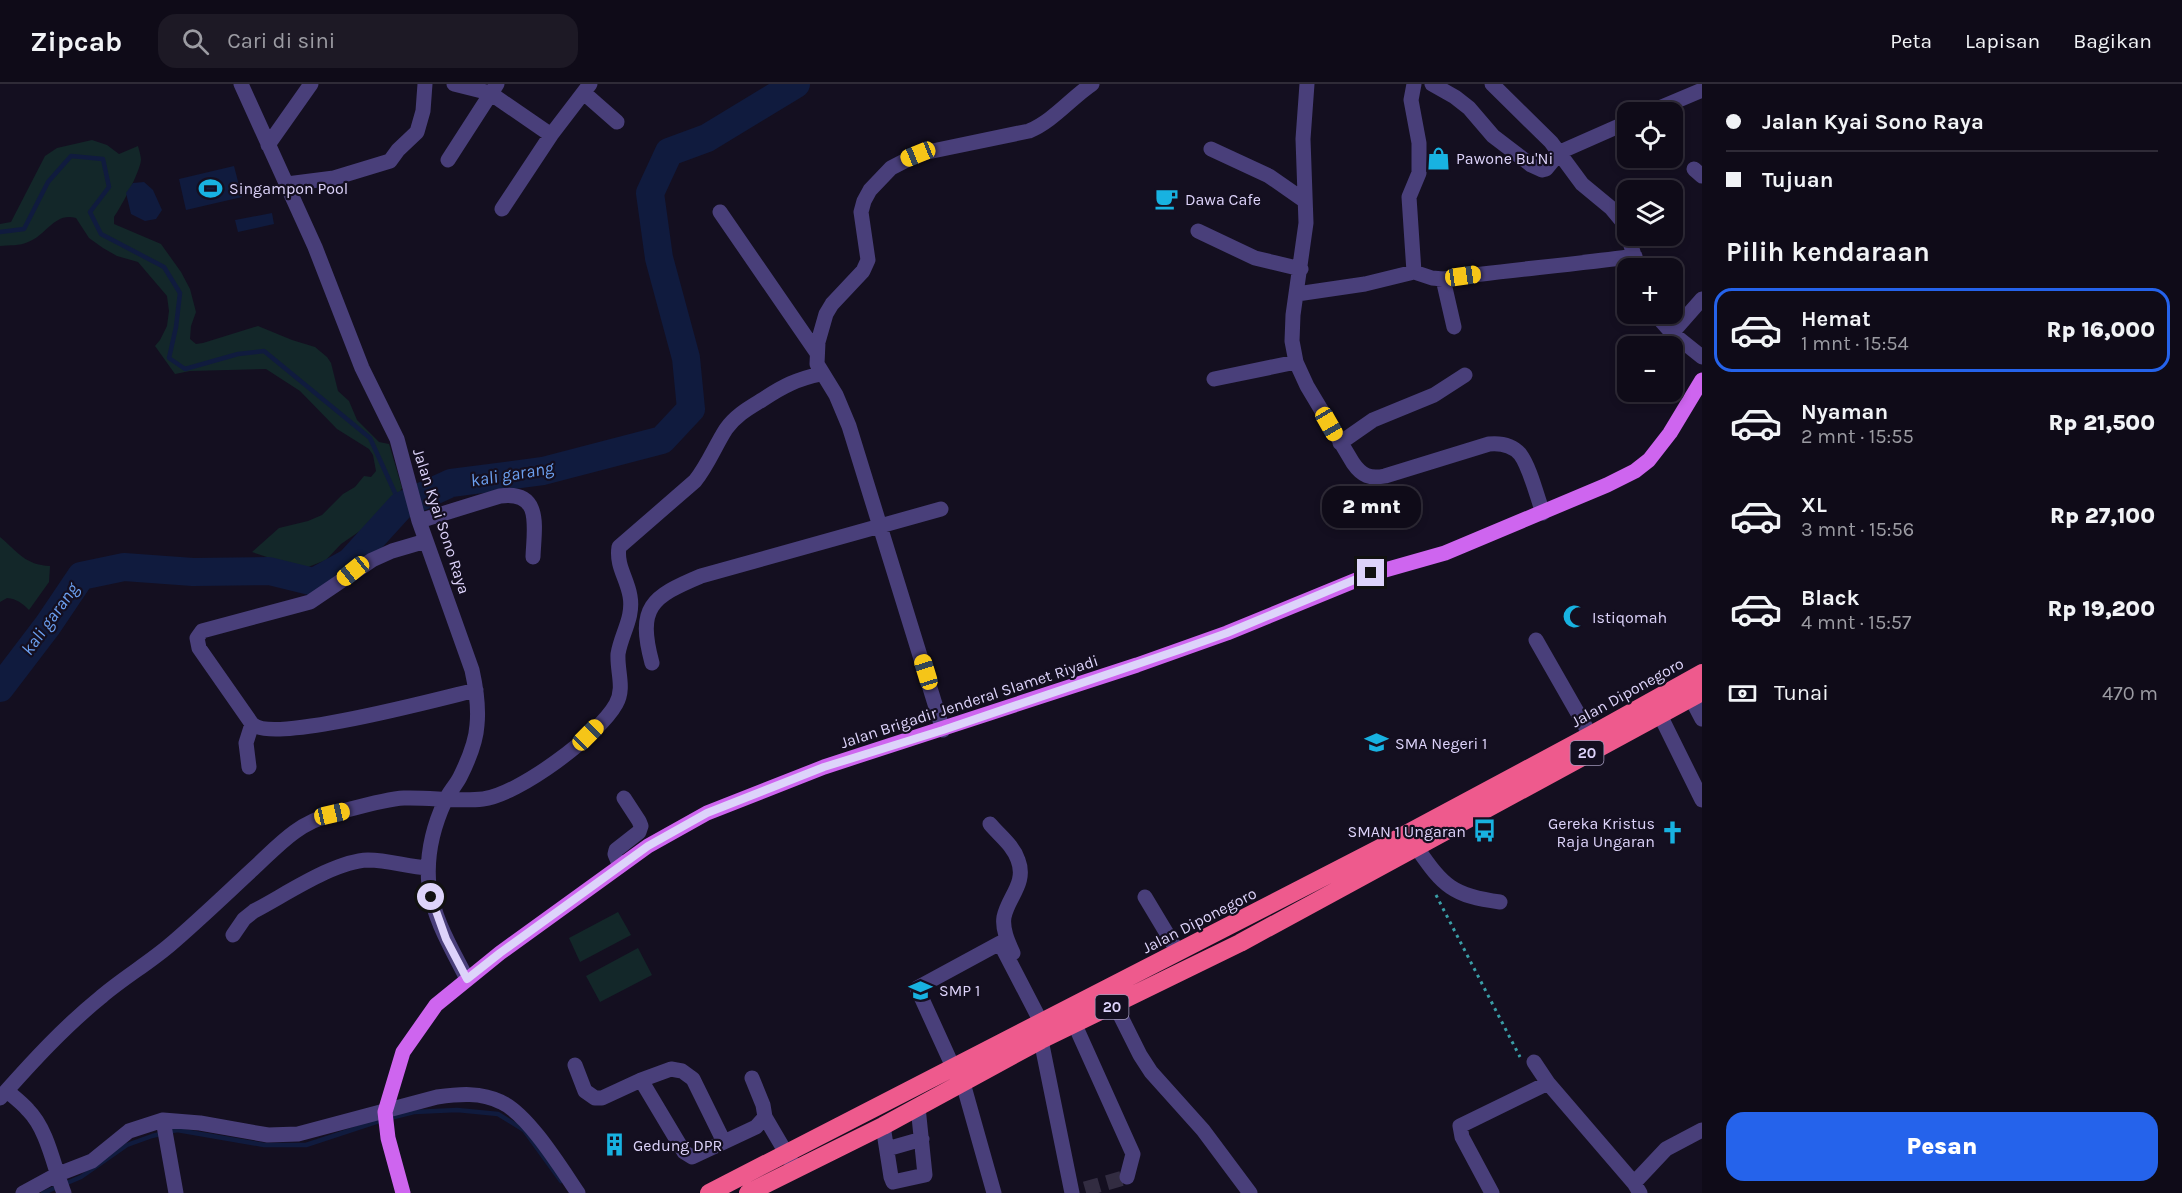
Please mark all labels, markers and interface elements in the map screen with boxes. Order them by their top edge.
search box [158,14,578,68]
text: Zipcab [30,25,122,58]
icon: search [179,25,212,58]
text: Cari di sini [227,28,335,54]
text: Peta [1890,29,1932,53]
text: Lapisan [1965,29,2040,53]
text: Bagikan [2073,29,2152,53]
map controls [1617,102,1683,402]
button: locate [1617,102,1683,168]
text: Jalan Kyai Sono Raya [1762,109,1984,135]
car [898,139,938,169]
shop icon: Pawone Bu'Ni [1425,145,1451,171]
place label: Pawone Bu'Ni [1456,149,1553,168]
text: Tujuan [1762,167,1833,193]
sports icon: Singampon Pool [198,175,224,201]
place label: Singampon Pool [229,179,348,198]
button: layers [1617,180,1683,246]
cafe icon: Dawa Cafe [1154,186,1180,212]
place label: Dawa Cafe [1185,190,1261,209]
text: Pilih kendaraan [1726,236,1930,268]
button: + [1617,258,1683,324]
car [1444,265,1482,287]
icon: car [1729,303,1783,357]
text: Hemat [1801,306,1871,332]
text: Rp 16,000 [2047,317,2155,343]
text: 1 mnt · 15:54 [1801,332,1909,355]
button: − [1617,336,1683,402]
icon: car [1729,396,1783,450]
text: Nyaman [1801,399,1888,425]
car [1312,404,1346,444]
text: Rp 21,500 [2048,410,2155,436]
text: 2 mnt · 15:55 [1801,425,1914,448]
street label: Jalan Kyai Sono Raya [409,446,474,596]
water label: kali garang [469,456,556,491]
callout: 2 mnt [1322,486,1420,528]
icon: car [1729,489,1783,543]
text: XL [1801,492,1827,518]
text: 2 mnt [1342,495,1401,518]
text: Rp 27,100 [2050,503,2155,529]
text: 3 mnt · 15:56 [1801,518,1914,541]
car [333,553,373,589]
route end [1357,559,1384,586]
water label: kali garang [16,578,84,659]
icon: car [1729,582,1783,636]
text: Black [1801,585,1860,611]
text: Rp 19,200 [2048,596,2155,622]
mosque icon: Istiqomah [1561,604,1587,630]
place label: Istiqomah [1592,608,1667,627]
text: 4 mnt · 15:57 [1801,611,1911,634]
street label: Jalan Brigadir Jenderal Slamet Riyadi [838,651,1101,752]
car [912,652,940,692]
street label: Jalan Diponegoro [1568,654,1687,731]
icon: cash [1726,677,1759,710]
text: Tunai [1774,680,1829,706]
text: 470 m [2102,682,2158,705]
car [569,716,607,754]
school or university icon: SMA Negeri 1 [1364,730,1390,756]
place label: SMA Negeri 1 [1395,734,1487,753]
road number: 20 [1570,741,1604,765]
car [312,801,352,827]
place label: Gereka Kristus Raja Ungaran [1548,814,1655,851]
bus stop icon: SMAN 1 Ungaran [1471,818,1497,844]
church icon: Gereka Kristus Raja Ungaran [1660,819,1686,845]
place label: SMAN 1 Ungaran [1348,822,1466,841]
route start [417,883,444,910]
street label: Jalan Diponegoro [1139,883,1259,957]
school or university icon: SMP 1 [908,977,934,1003]
place label: SMP 1 [939,981,980,1000]
road number: 20 [1096,995,1128,1019]
button: Pesan [1726,1112,2158,1181]
building icon: Gedung DPR [602,1132,628,1158]
place label: Gedung DPR [633,1136,722,1155]

